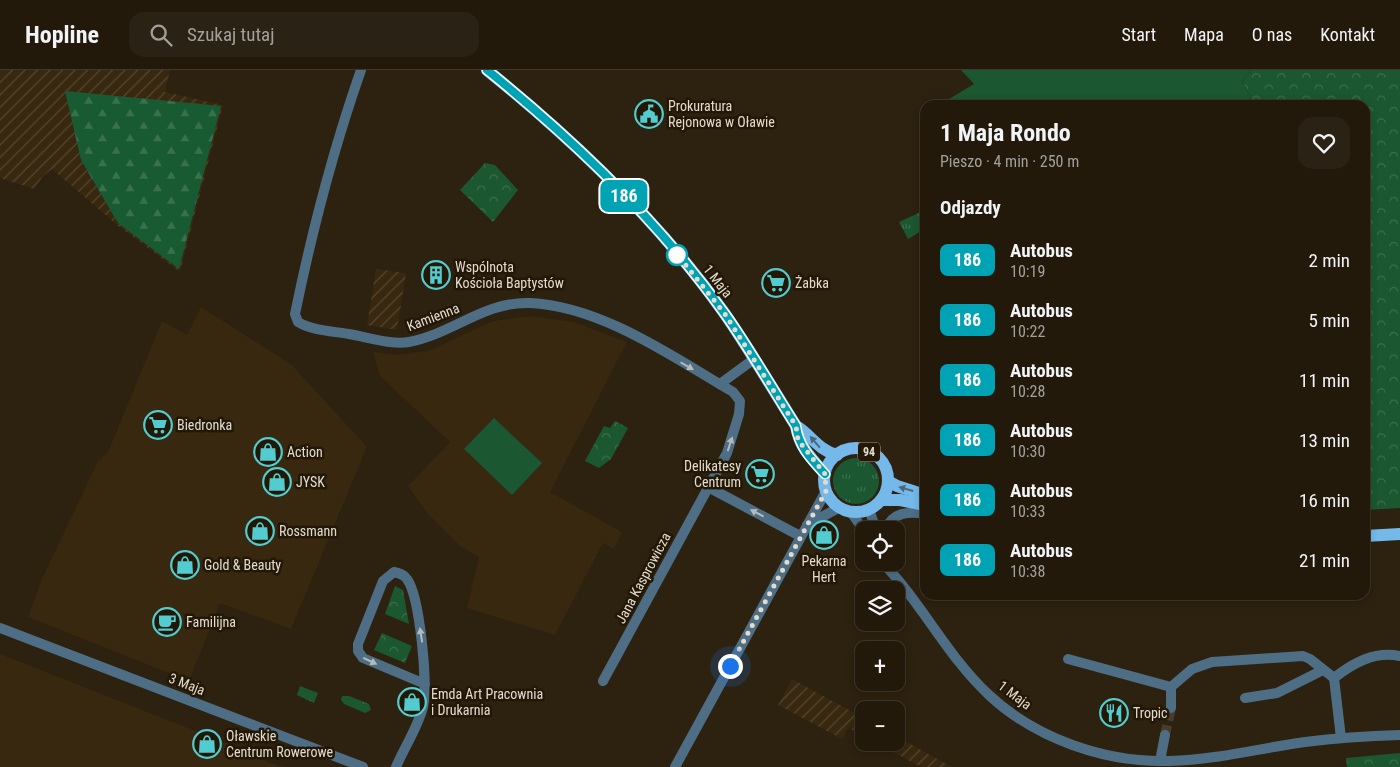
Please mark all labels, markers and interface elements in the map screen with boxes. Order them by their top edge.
search box [129,12,479,57]
text: Hopline [25,21,99,49]
icon: search [147,21,175,49]
text: Szukaj tutaj [187,23,274,46]
text: Start [1122,24,1156,45]
text: Mapa [1184,24,1224,45]
text: O nas [1252,24,1292,45]
text: Kontakt [1320,24,1375,45]
place label: Prokuratura Rejonowa w Oławie [668,98,775,130]
public building icon: Prokuratura Rejonowa w Oławie [634,99,664,129]
button: heart [1298,117,1350,169]
text: 1 Maja Rondo [940,119,1071,147]
text: Pieszo · 4 min · 250 m [940,152,1079,171]
line badge: 186 [595,180,653,212]
text: 186 [610,185,638,206]
text: Odjazdy [940,196,1001,219]
text: Autobus [1010,239,1073,262]
unlabelled marker [666,244,688,266]
text: 186 [954,249,981,270]
text: 2 min [1308,249,1350,272]
place label: Wspólnota Kościoła Baptystów [455,259,564,291]
building icon: Wspólnota Kościoła Baptystów [421,260,451,290]
street label: 1 Maja [700,261,736,301]
text: 10:19 [1010,262,1045,281]
supermarket icon: Żabka [761,268,791,298]
place label: Żabka [795,275,829,291]
text: Autobus [1010,299,1073,322]
street label: Kamienna [404,300,462,334]
text: 186 [954,309,981,330]
text: 5 min [1308,309,1350,332]
text: 10:22 [1010,322,1045,341]
text: Autobus [1010,359,1073,382]
one-way arrow [680,362,695,370]
text: 186 [954,369,981,390]
text: 11 min [1299,369,1350,392]
text: 10:28 [1010,382,1045,401]
supermarket icon: Biedronka [143,410,173,440]
place label: Biedronka [177,417,232,433]
text: Autobus [1010,419,1073,442]
text: 186 [954,429,981,450]
text: 13 min [1299,429,1350,452]
one-way arrow [726,436,734,451]
one-way arrow [810,436,821,449]
shop icon: Action [253,437,283,467]
road number: 94 [858,442,880,462]
text: 10:30 [1010,442,1045,461]
place label: Action [287,444,323,460]
place label: Delikatesy Centrum [684,458,741,490]
supermarket icon: Delikatesy Centrum [745,459,775,489]
shop icon: JYSK [262,467,292,497]
place label: JYSK [296,474,325,490]
text: Autobus [1010,479,1073,502]
one-way arrow [899,485,914,493]
text: 186 [954,489,981,510]
text: 16 min [1299,489,1350,512]
text: 10:33 [1010,502,1045,521]
one-way arrow [750,509,764,517]
shop icon: Rossmann [245,516,275,546]
shop icon: Pekarna Hert [809,520,839,550]
map controls [855,521,905,751]
button: locate [855,521,905,571]
place label: Rossmann [279,523,337,539]
street label: Jana Kasprowicza [612,530,674,626]
text: Autobus [1010,539,1073,562]
text: 186 [954,549,981,570]
text: 21 min [1299,549,1350,572]
shop icon: Gold & Beauty [170,550,200,580]
place label: Pekarna Hert [801,553,847,585]
place label: Gold & Beauty [204,557,281,573]
text: 10:38 [1010,562,1045,581]
button: layers [855,581,905,631]
cafe icon: Familijna [152,607,182,637]
place label: Familijna [186,614,236,630]
one-way arrow [417,627,425,643]
button: + [855,641,905,691]
your location [718,654,743,679]
one-way arrow [363,657,377,665]
street label: 3 Maja [167,670,207,698]
street label: 1 Maja [995,677,1035,713]
place label: Emda Art Pracownia i Drukarnia [431,686,543,718]
shop icon: Emda Art Pracownia i Drukarnia [397,687,427,717]
restaurant icon: Tropic [1099,698,1129,728]
button: − [855,701,905,751]
place label: Tropic [1133,705,1168,721]
place label: Oławskie Centrum Rowerowe [226,728,334,760]
shop icon: Oławskie Centrum Rowerowe [192,729,222,759]

